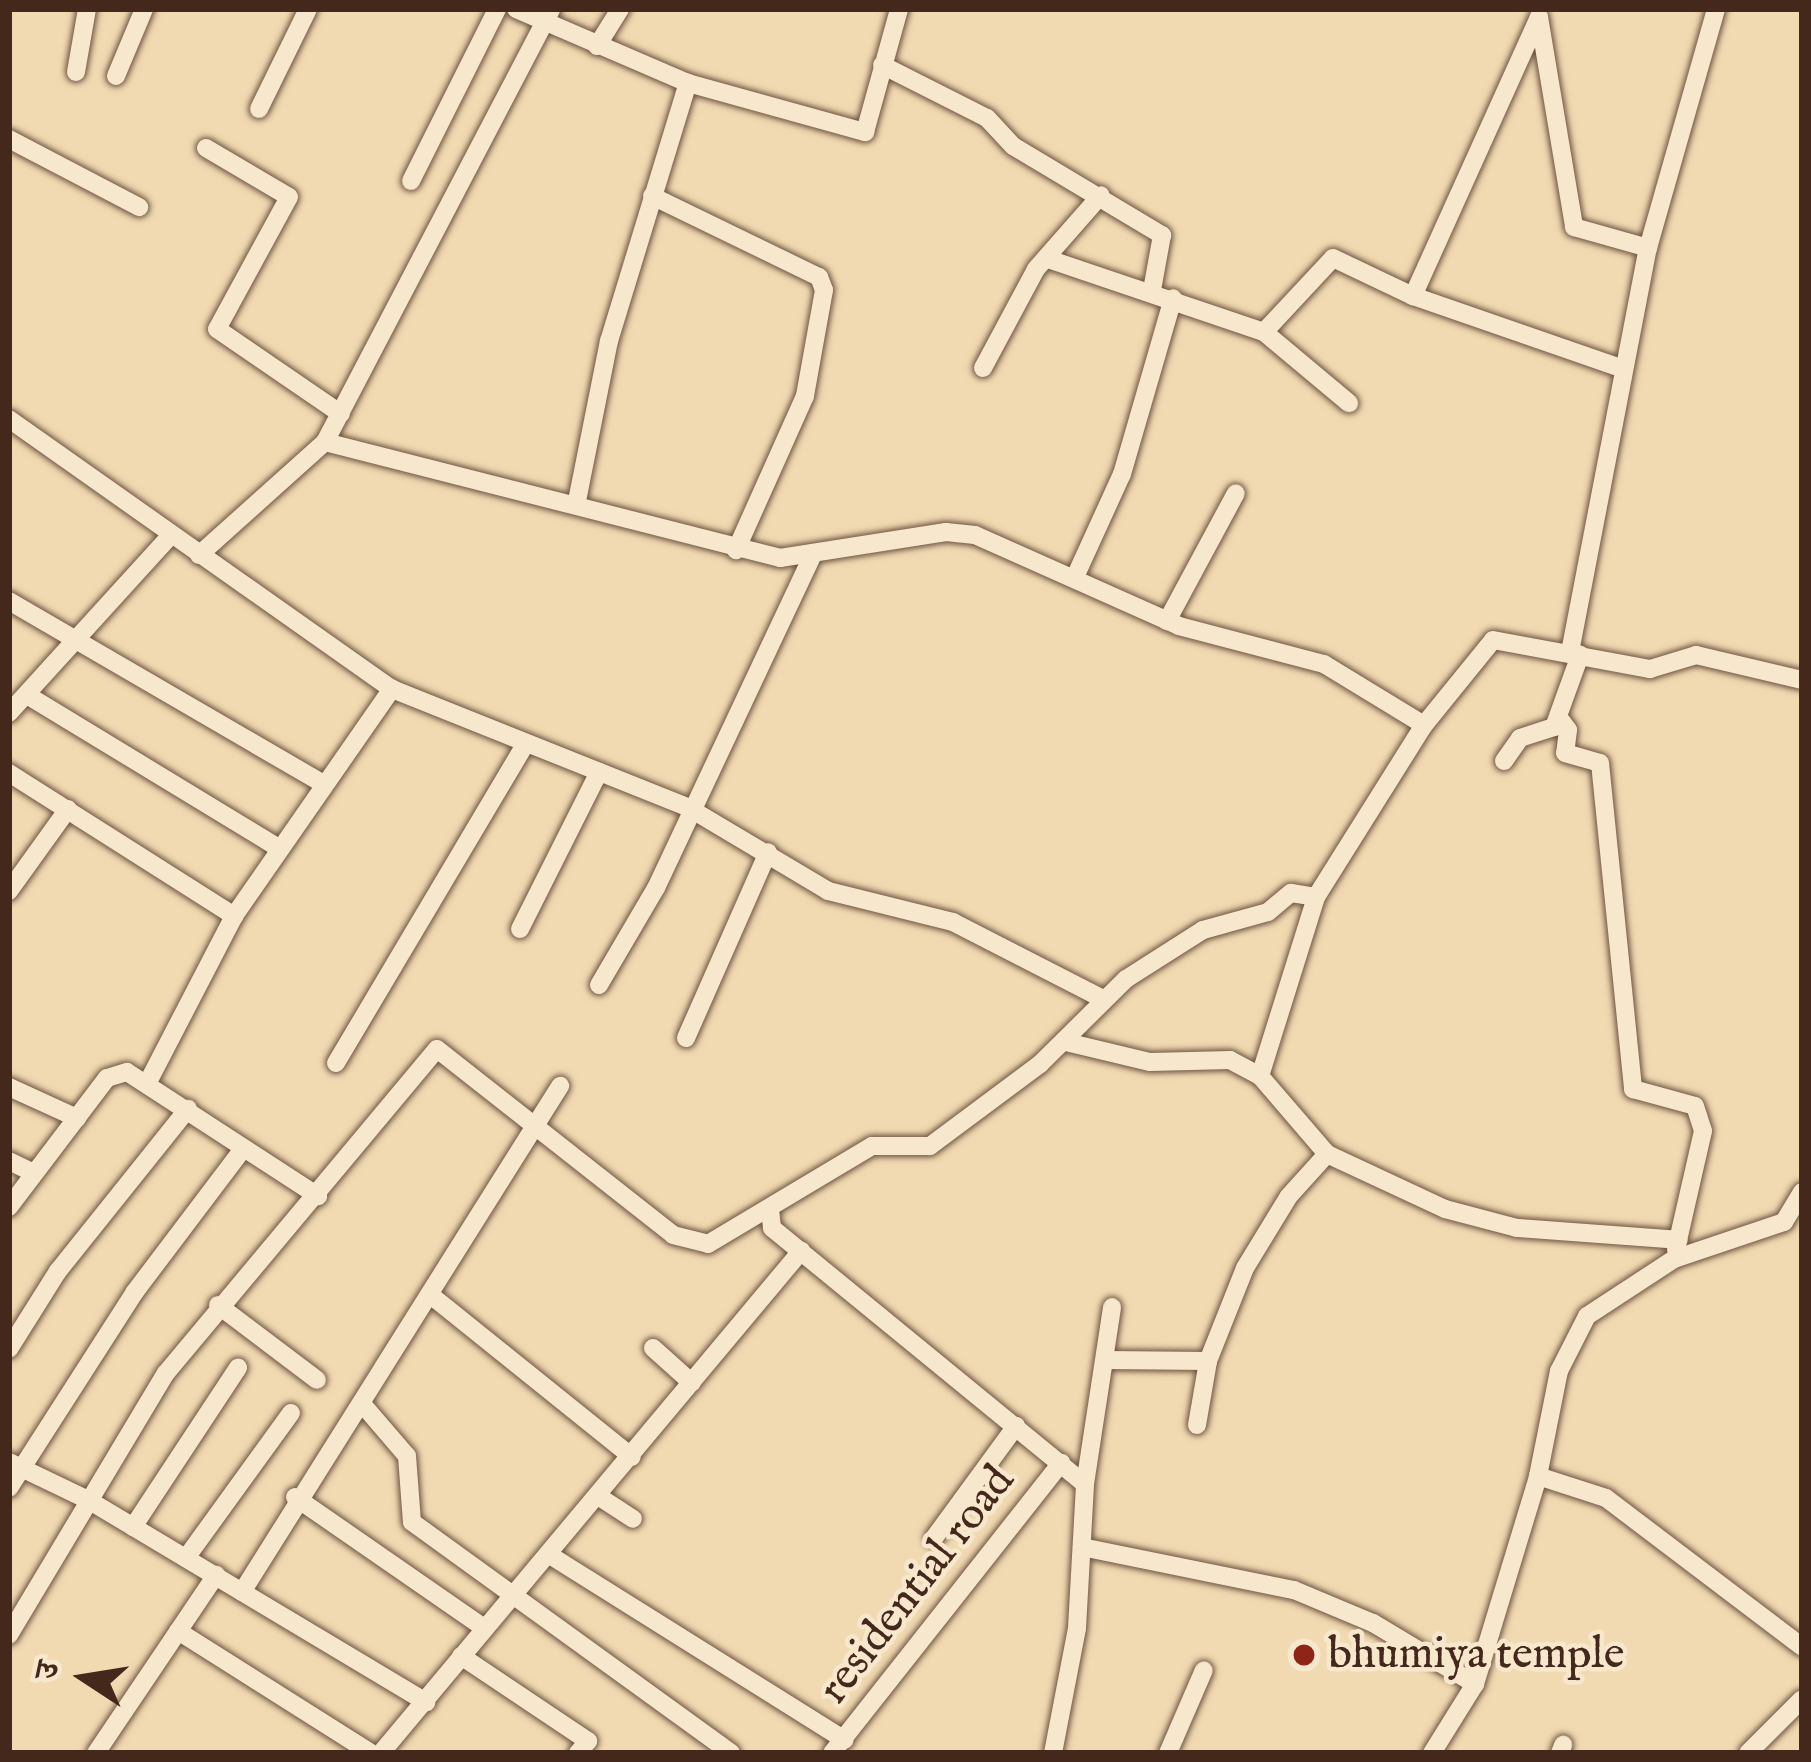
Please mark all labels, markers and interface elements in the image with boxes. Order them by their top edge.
street label: residential road [807,1455,1027,1715]
north arrow [24,1618,144,1738]
place label: bhumiya temple [1328,1628,1624,1682]
marker: bhumiya temple [1291,1642,1317,1668]
text: उ [26,1658,71,1683]

